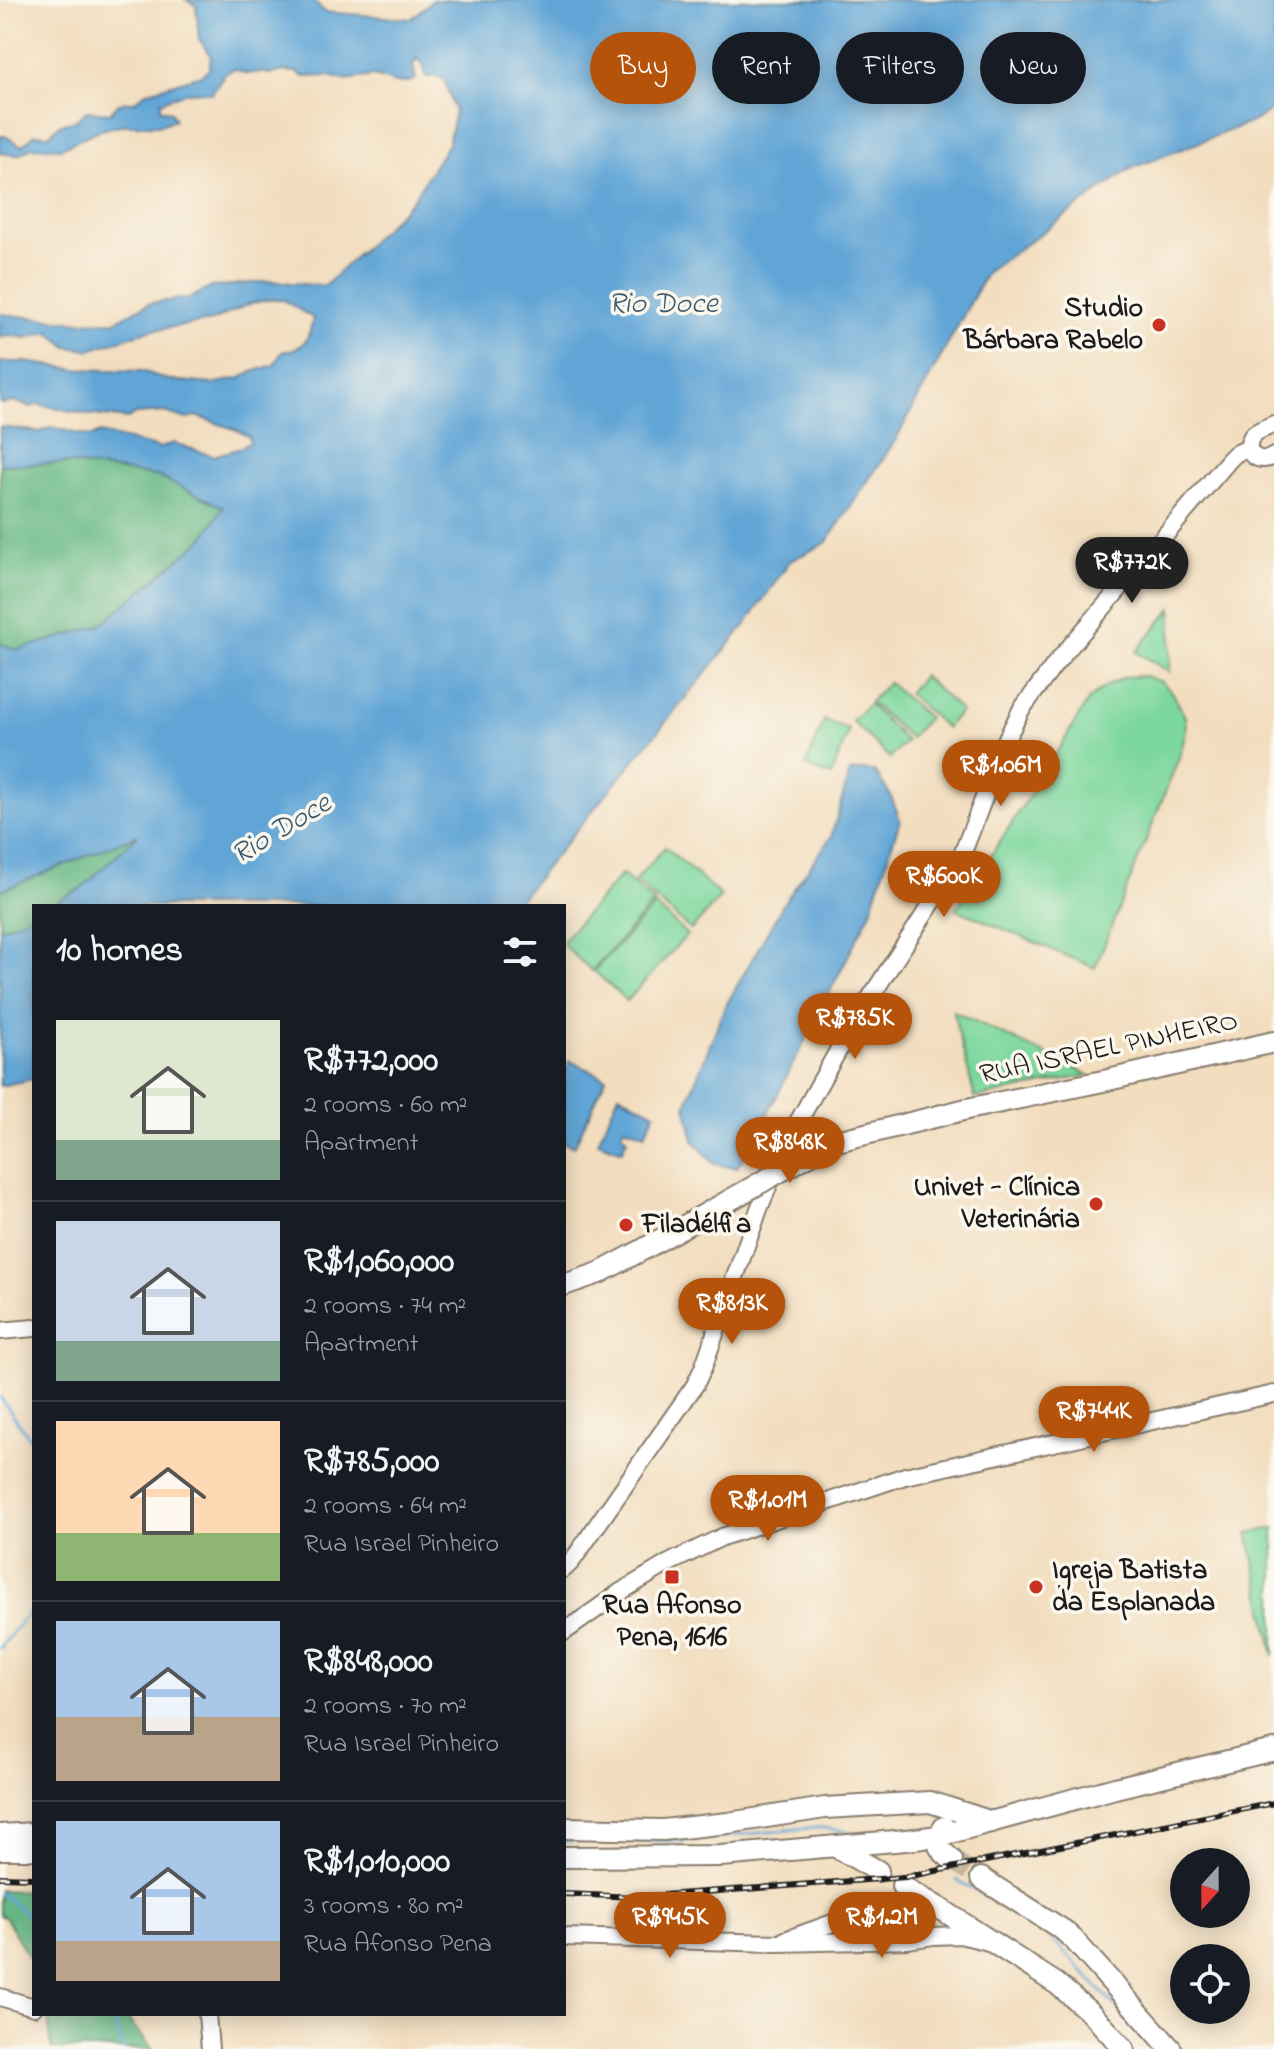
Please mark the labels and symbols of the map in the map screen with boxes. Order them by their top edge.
water label: Rio Doce [608,283,719,327]
place label: Studio Bárbara Rabelo [961,289,1143,362]
marker: Studio Bárbara Rabelo [1150,316,1168,334]
pin: R$772K [1067,537,1197,605]
pin: R$1.06M [927,740,1075,808]
water label: Rio Doce [224,782,342,877]
pin: R$600K [879,851,1009,919]
pin: R$785K [790,993,920,1061]
street label: RUA ISRAEL PINHEIRO [976,1002,1242,1096]
pin: R$848K [725,1117,855,1185]
place label: Univet - Clínica Veterinária [914,1168,1080,1241]
marker: Univet - Clínica Veterinária [1087,1195,1105,1213]
place label: Filadélfia [640,1205,751,1246]
marker: Filadélfia [617,1216,635,1234]
pin: R$813K [667,1278,797,1346]
pin: R$744K [1029,1386,1159,1454]
pin: R$1.01M [694,1475,842,1543]
place label: Igreja Batista da Esplanada [1052,1551,1215,1624]
marker: Rua Afonso Pena, 1616 [663,1568,681,1586]
marker: Igreja Batista da Esplanada [1027,1578,1045,1596]
place label: Rua Afonso Pena, 1616 [602,1586,742,1659]
north arrow [1170,1848,1250,1928]
pin: R$945K [605,1892,735,1960]
pin: R$1.2M [817,1892,947,1960]

